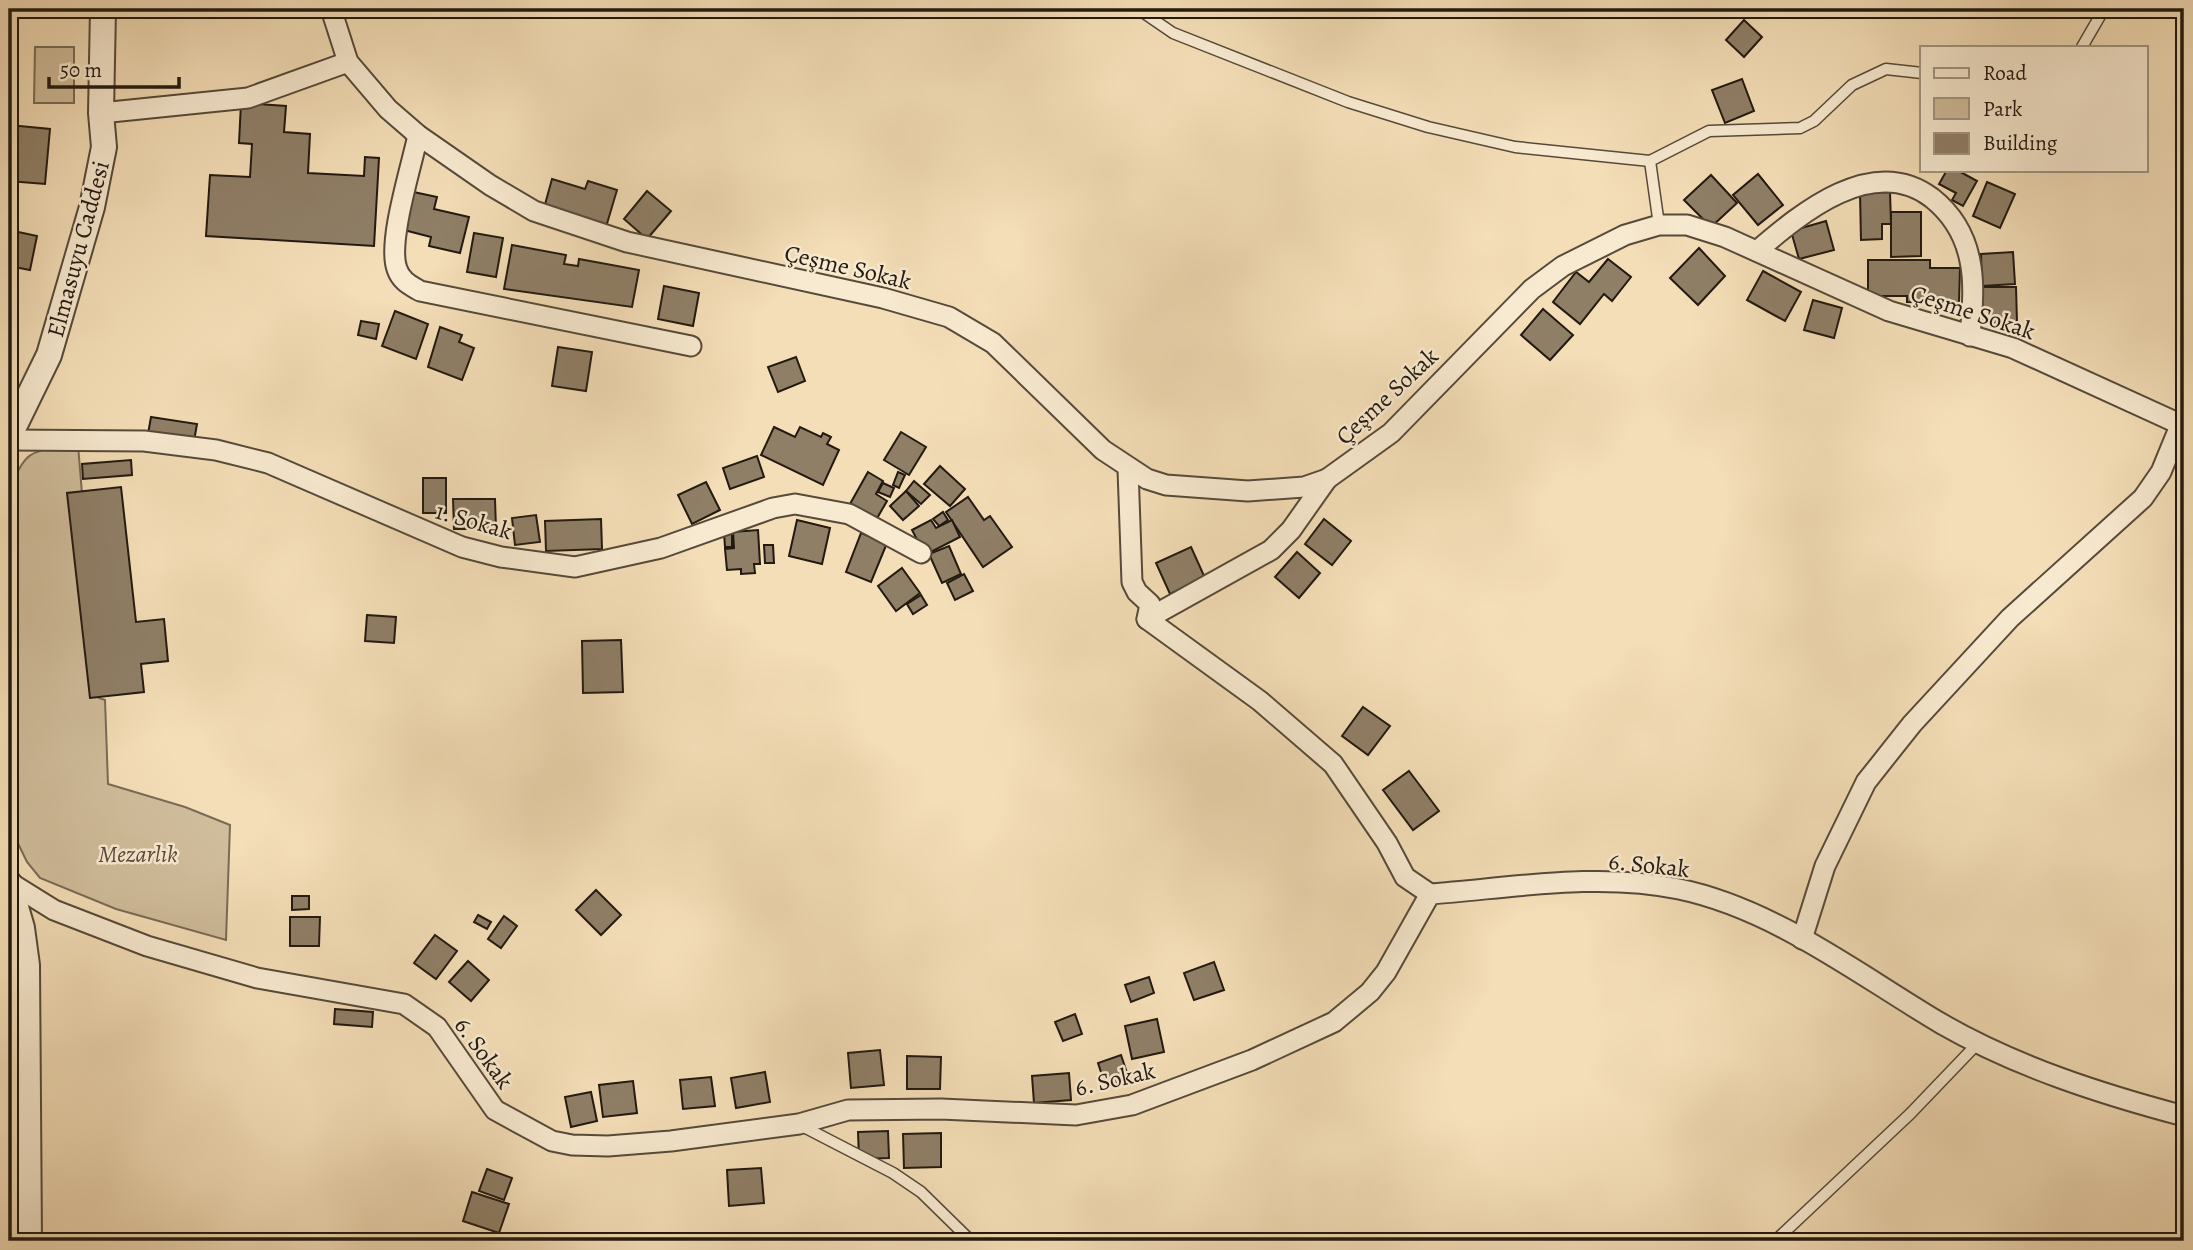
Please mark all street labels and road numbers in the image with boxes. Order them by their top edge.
street label: Elmasuyu Caddesi [39,157,117,341]
street label: Çeşme Sokak [781,237,915,297]
street label: Çeşme Sokak [1907,277,2039,347]
street label: Çeşme Sokak [1329,340,1445,452]
street label: 1. Sokak [432,495,516,547]
street label: 6. Sokak [1607,845,1691,885]
street label: 6. Sokak [447,1011,521,1095]
street label: 6. Sokak [1072,1054,1158,1104]

